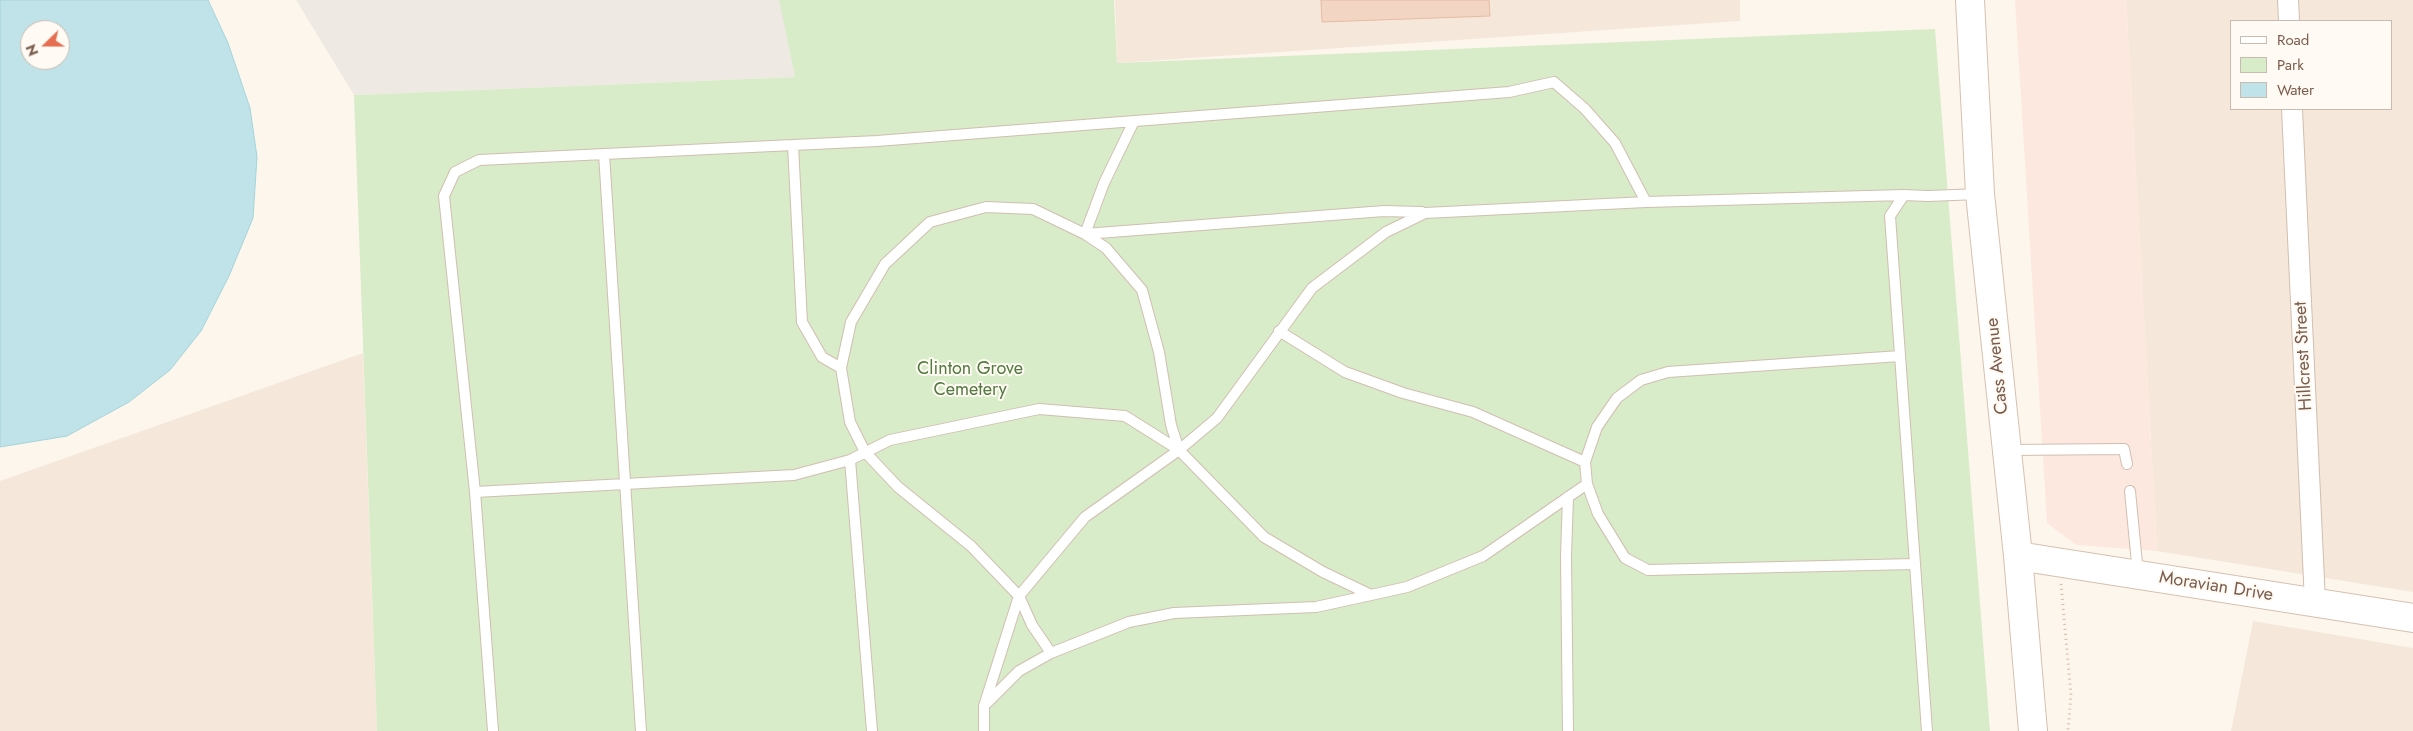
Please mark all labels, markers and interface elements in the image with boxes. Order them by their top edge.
north arrow [20,20,70,70]
legend [2230,20,2393,110]
text: Road [2277,29,2309,51]
text: N [21,41,43,59]
text: Park [2277,54,2304,76]
text: Water [2277,79,2314,101]
street label: Hillcrest Street [2290,301,2318,411]
street label: Cass Avenue [1982,317,2014,415]
park label: Clinton Grove Cemetery [917,359,1023,402]
street label: Moravian Drive [2157,567,2275,607]

